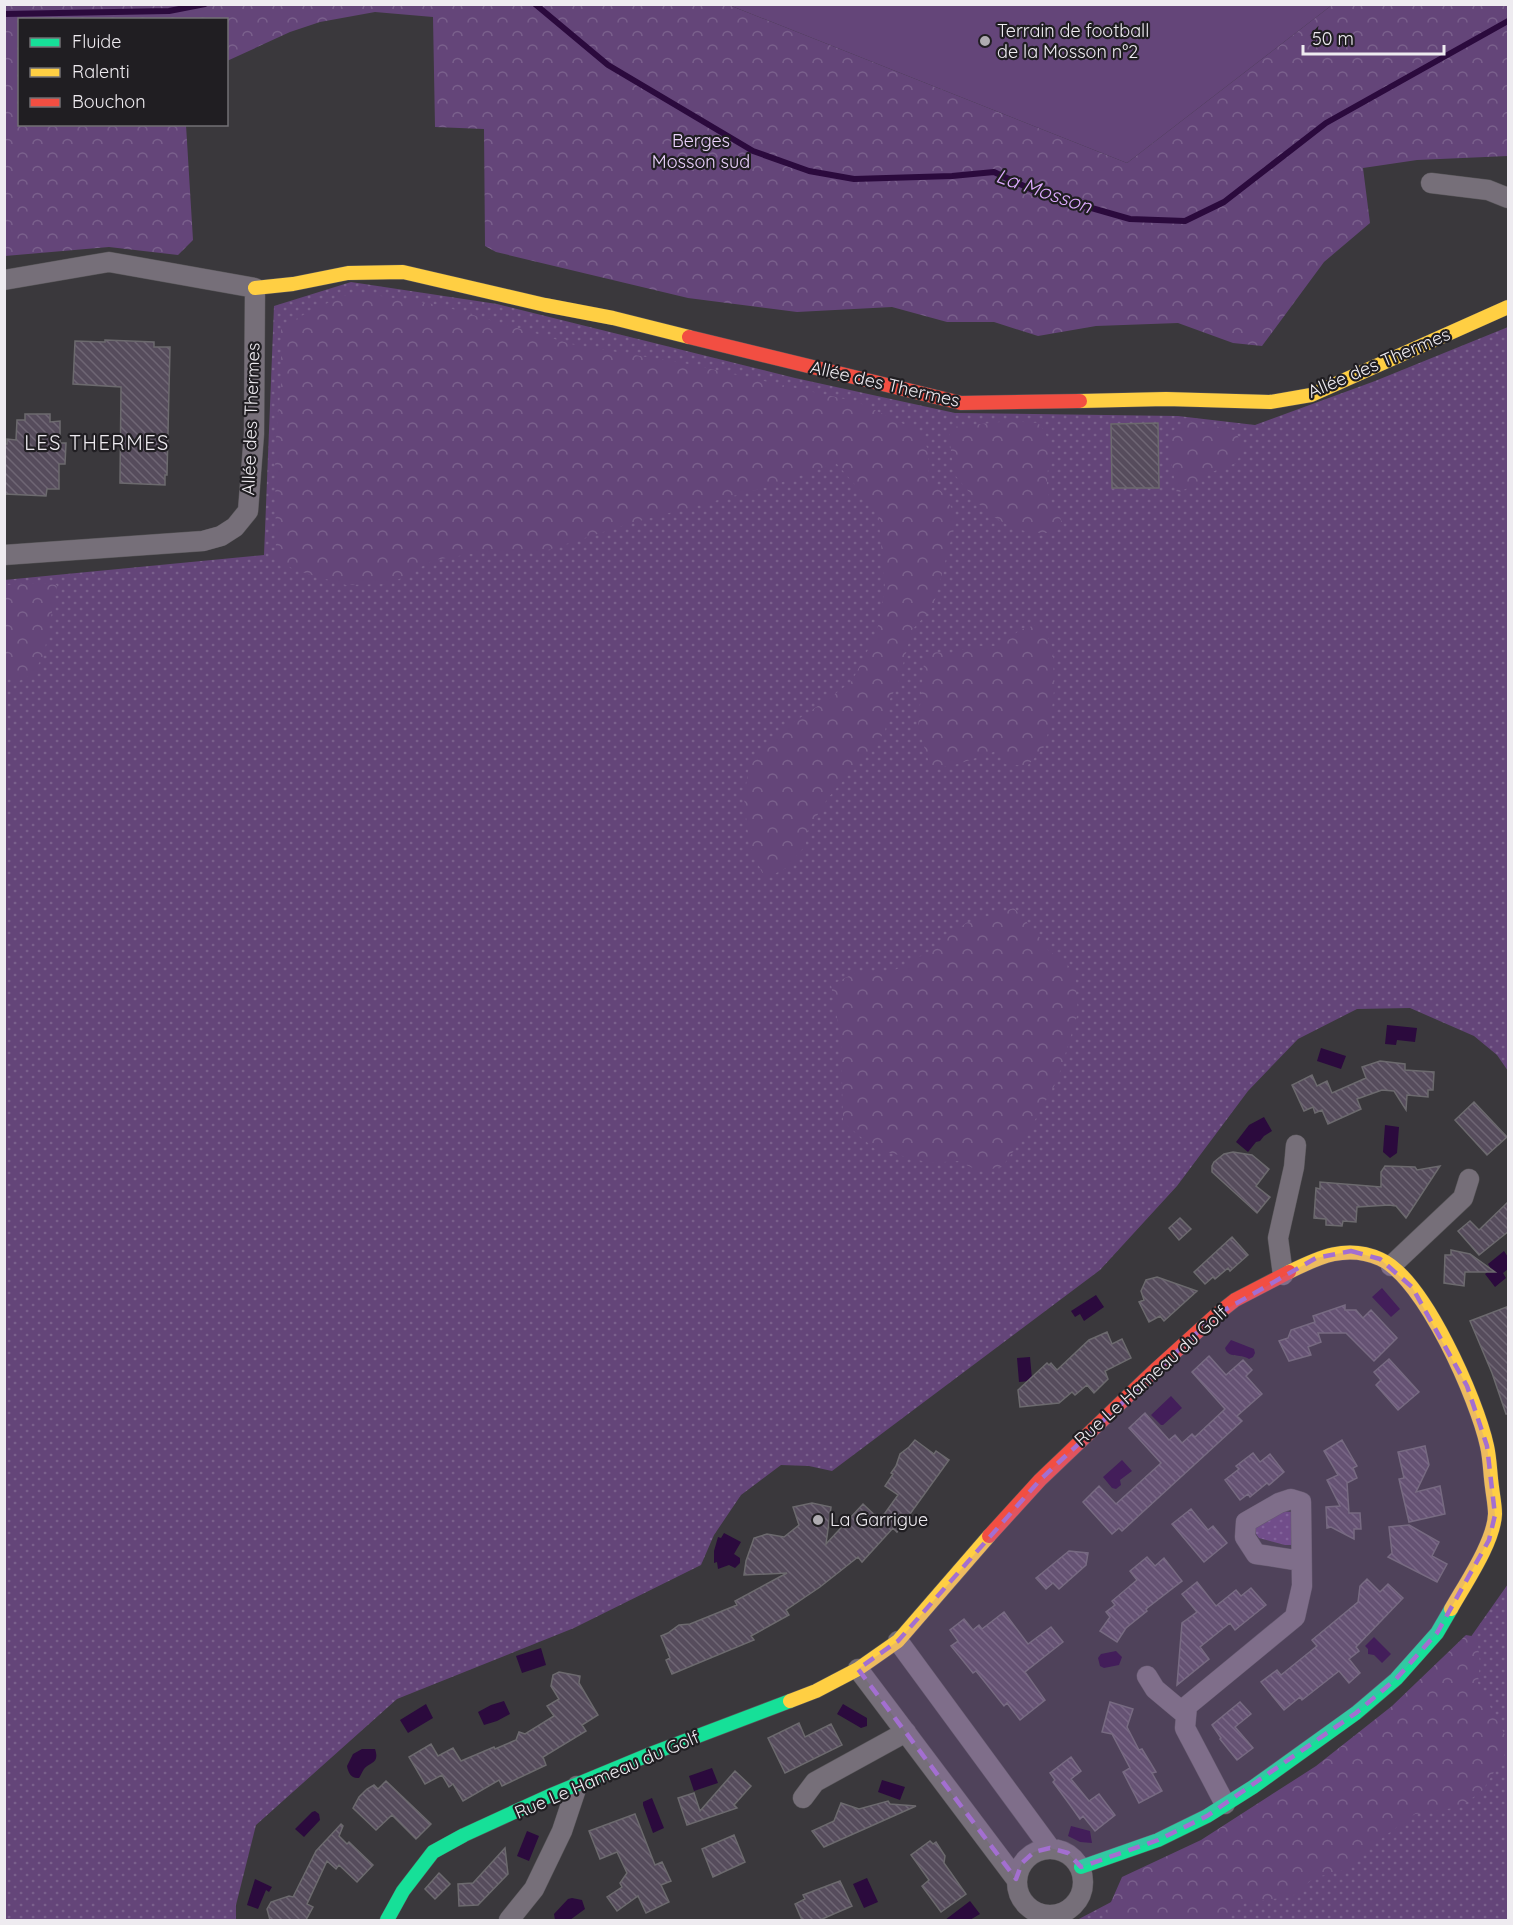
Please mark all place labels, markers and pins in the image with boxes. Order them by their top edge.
place label: Terrain de football de la Mosson n°2 [997,19,1149,63]
marker: Terrain de football de la Mosson n°2 [978,34,992,48]
place label: La Garrigue [830,1508,928,1531]
marker: La Garrigue [811,1513,825,1527]

